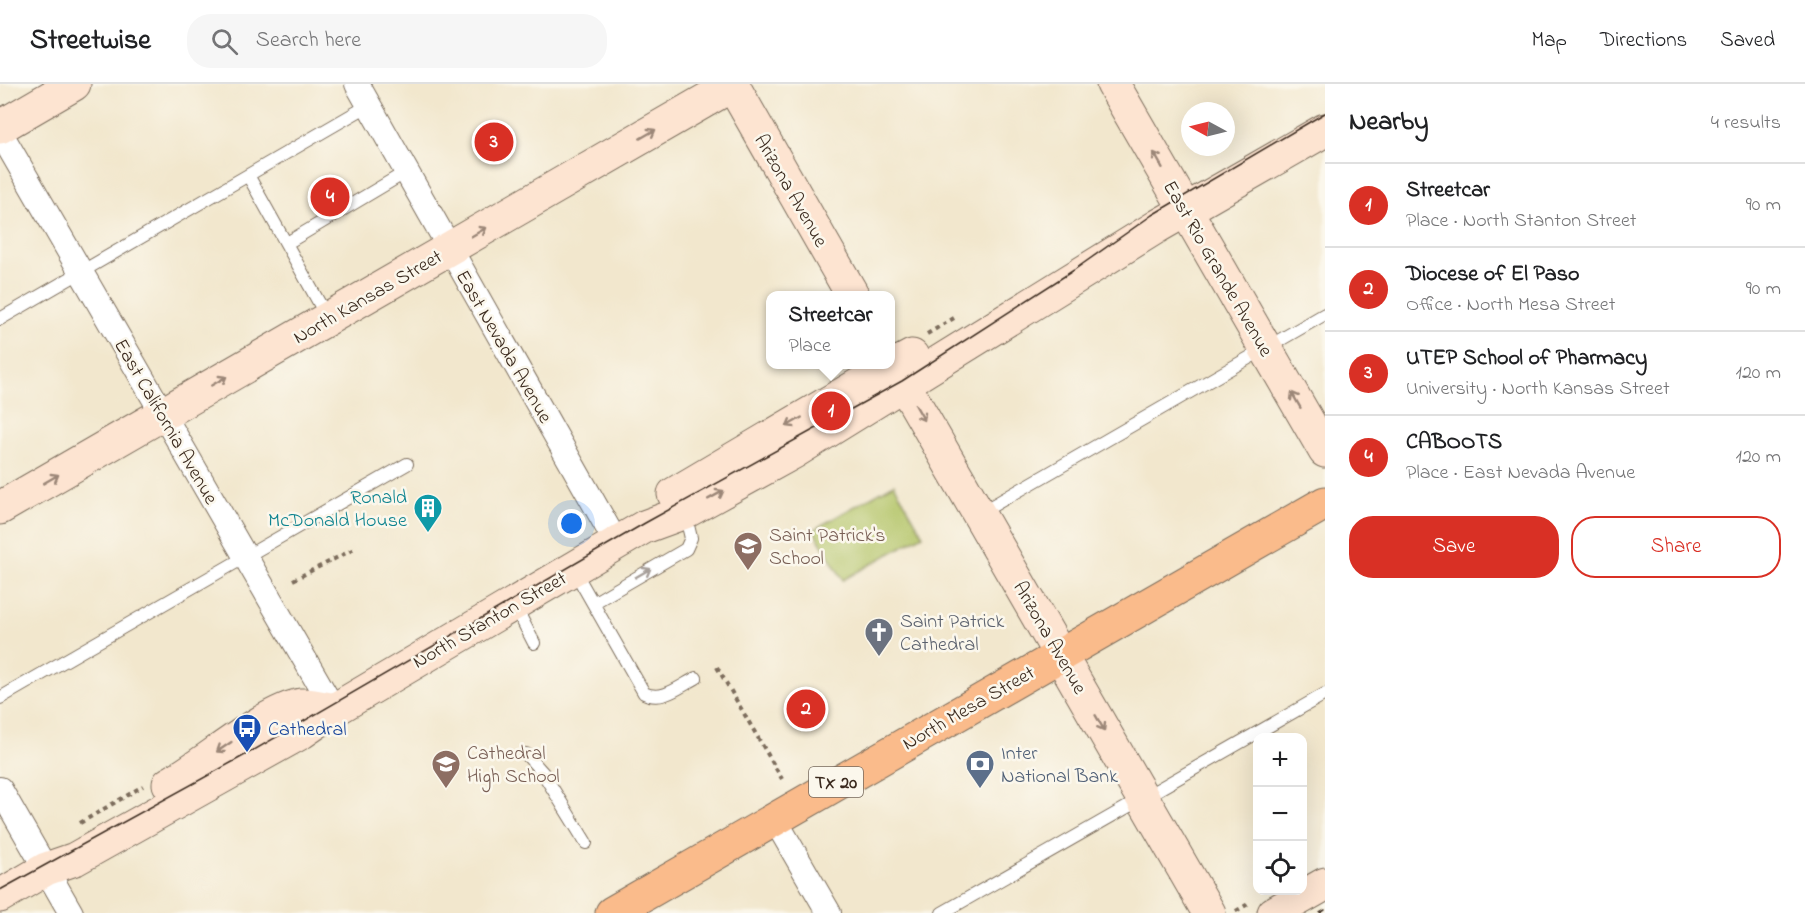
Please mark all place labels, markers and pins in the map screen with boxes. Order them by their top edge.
pin: 3 [474,120,514,164]
pin: 4 [310,174,350,220]
pin: 1 [812,388,850,434]
place label: Ronald McDonald House [268,484,407,536]
building icon: Ronald McDonald House [412,492,444,534]
place label: Saint Patrick's School [769,522,885,574]
school or university icon: Saint Patrick's School [732,530,764,572]
place label: Saint Patrick Cathedral [900,608,1004,660]
church icon: Saint Patrick Cathedral [863,616,895,658]
pin: 2 [786,686,826,732]
bus stop icon: Cathedral [231,712,263,754]
place label: Cathedral [268,716,347,745]
place label: Cathedral High School [467,740,560,793]
place label: Inter National Bank [1001,740,1118,792]
school or university icon: Cathedral High School [430,748,462,790]
bank icon: Inter National Bank [964,748,996,790]

